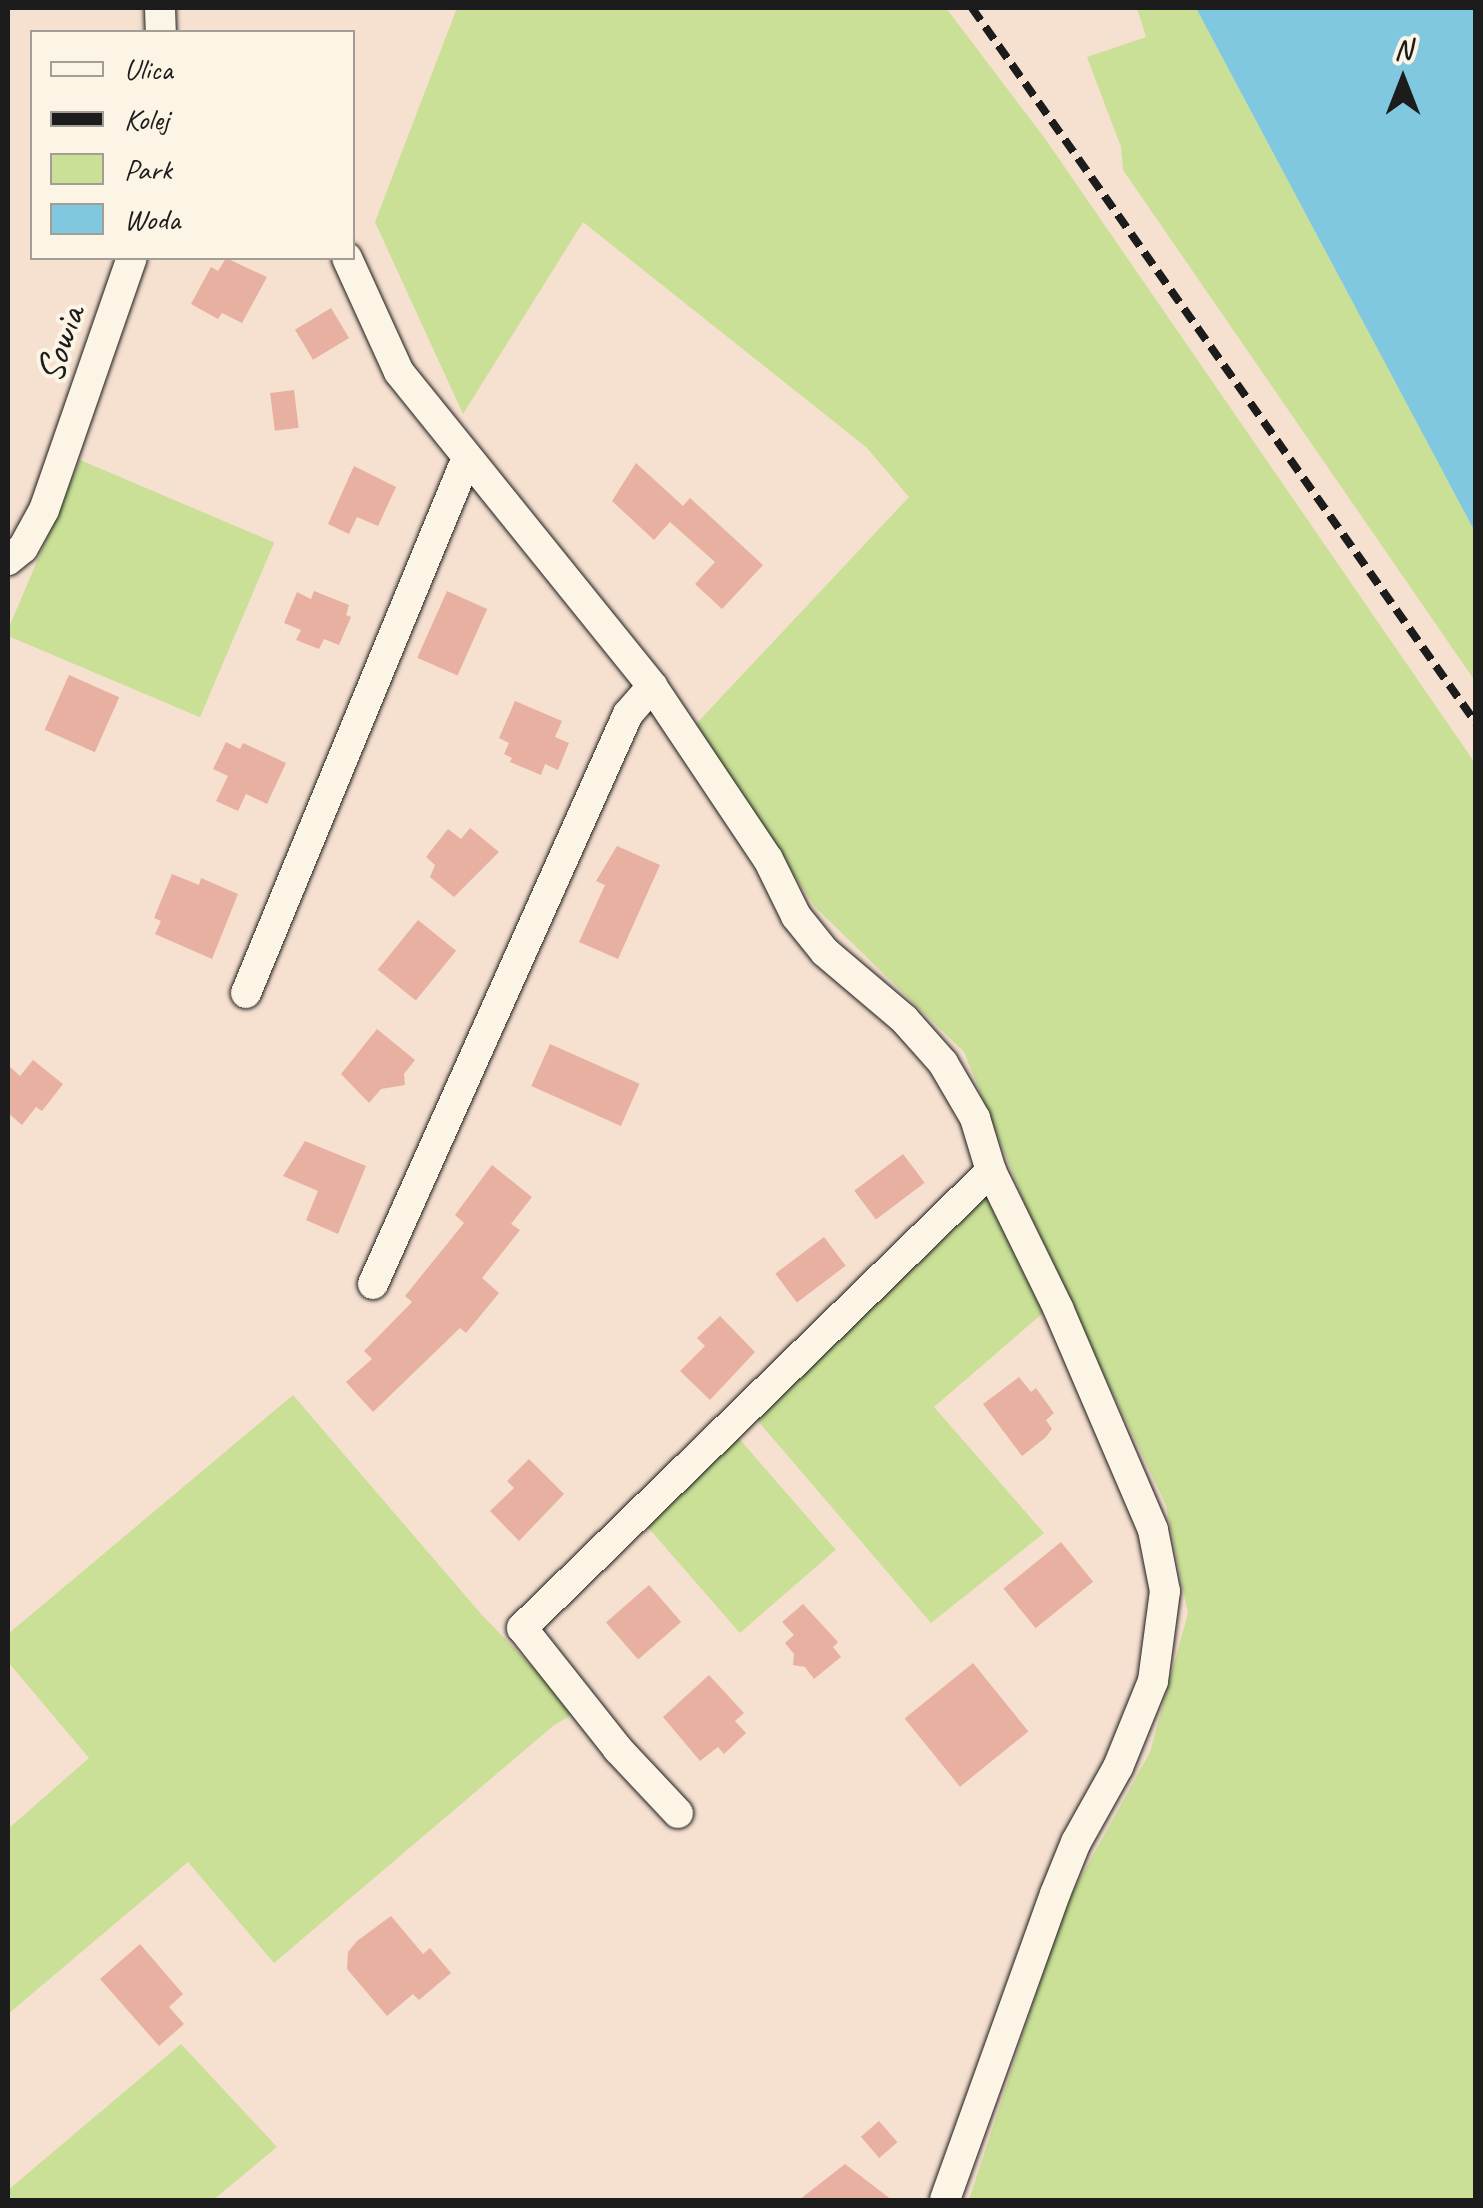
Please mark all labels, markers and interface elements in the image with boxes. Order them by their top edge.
legend [30,30,355,260]
north arrow [1353,30,1453,130]
text: N [1394,32,1412,67]
text: Ulica [124,50,173,88]
text: Kolej [124,100,169,138]
text: Park [124,150,172,188]
text: Woda [124,200,180,238]
street label: Sowia [25,300,95,388]

